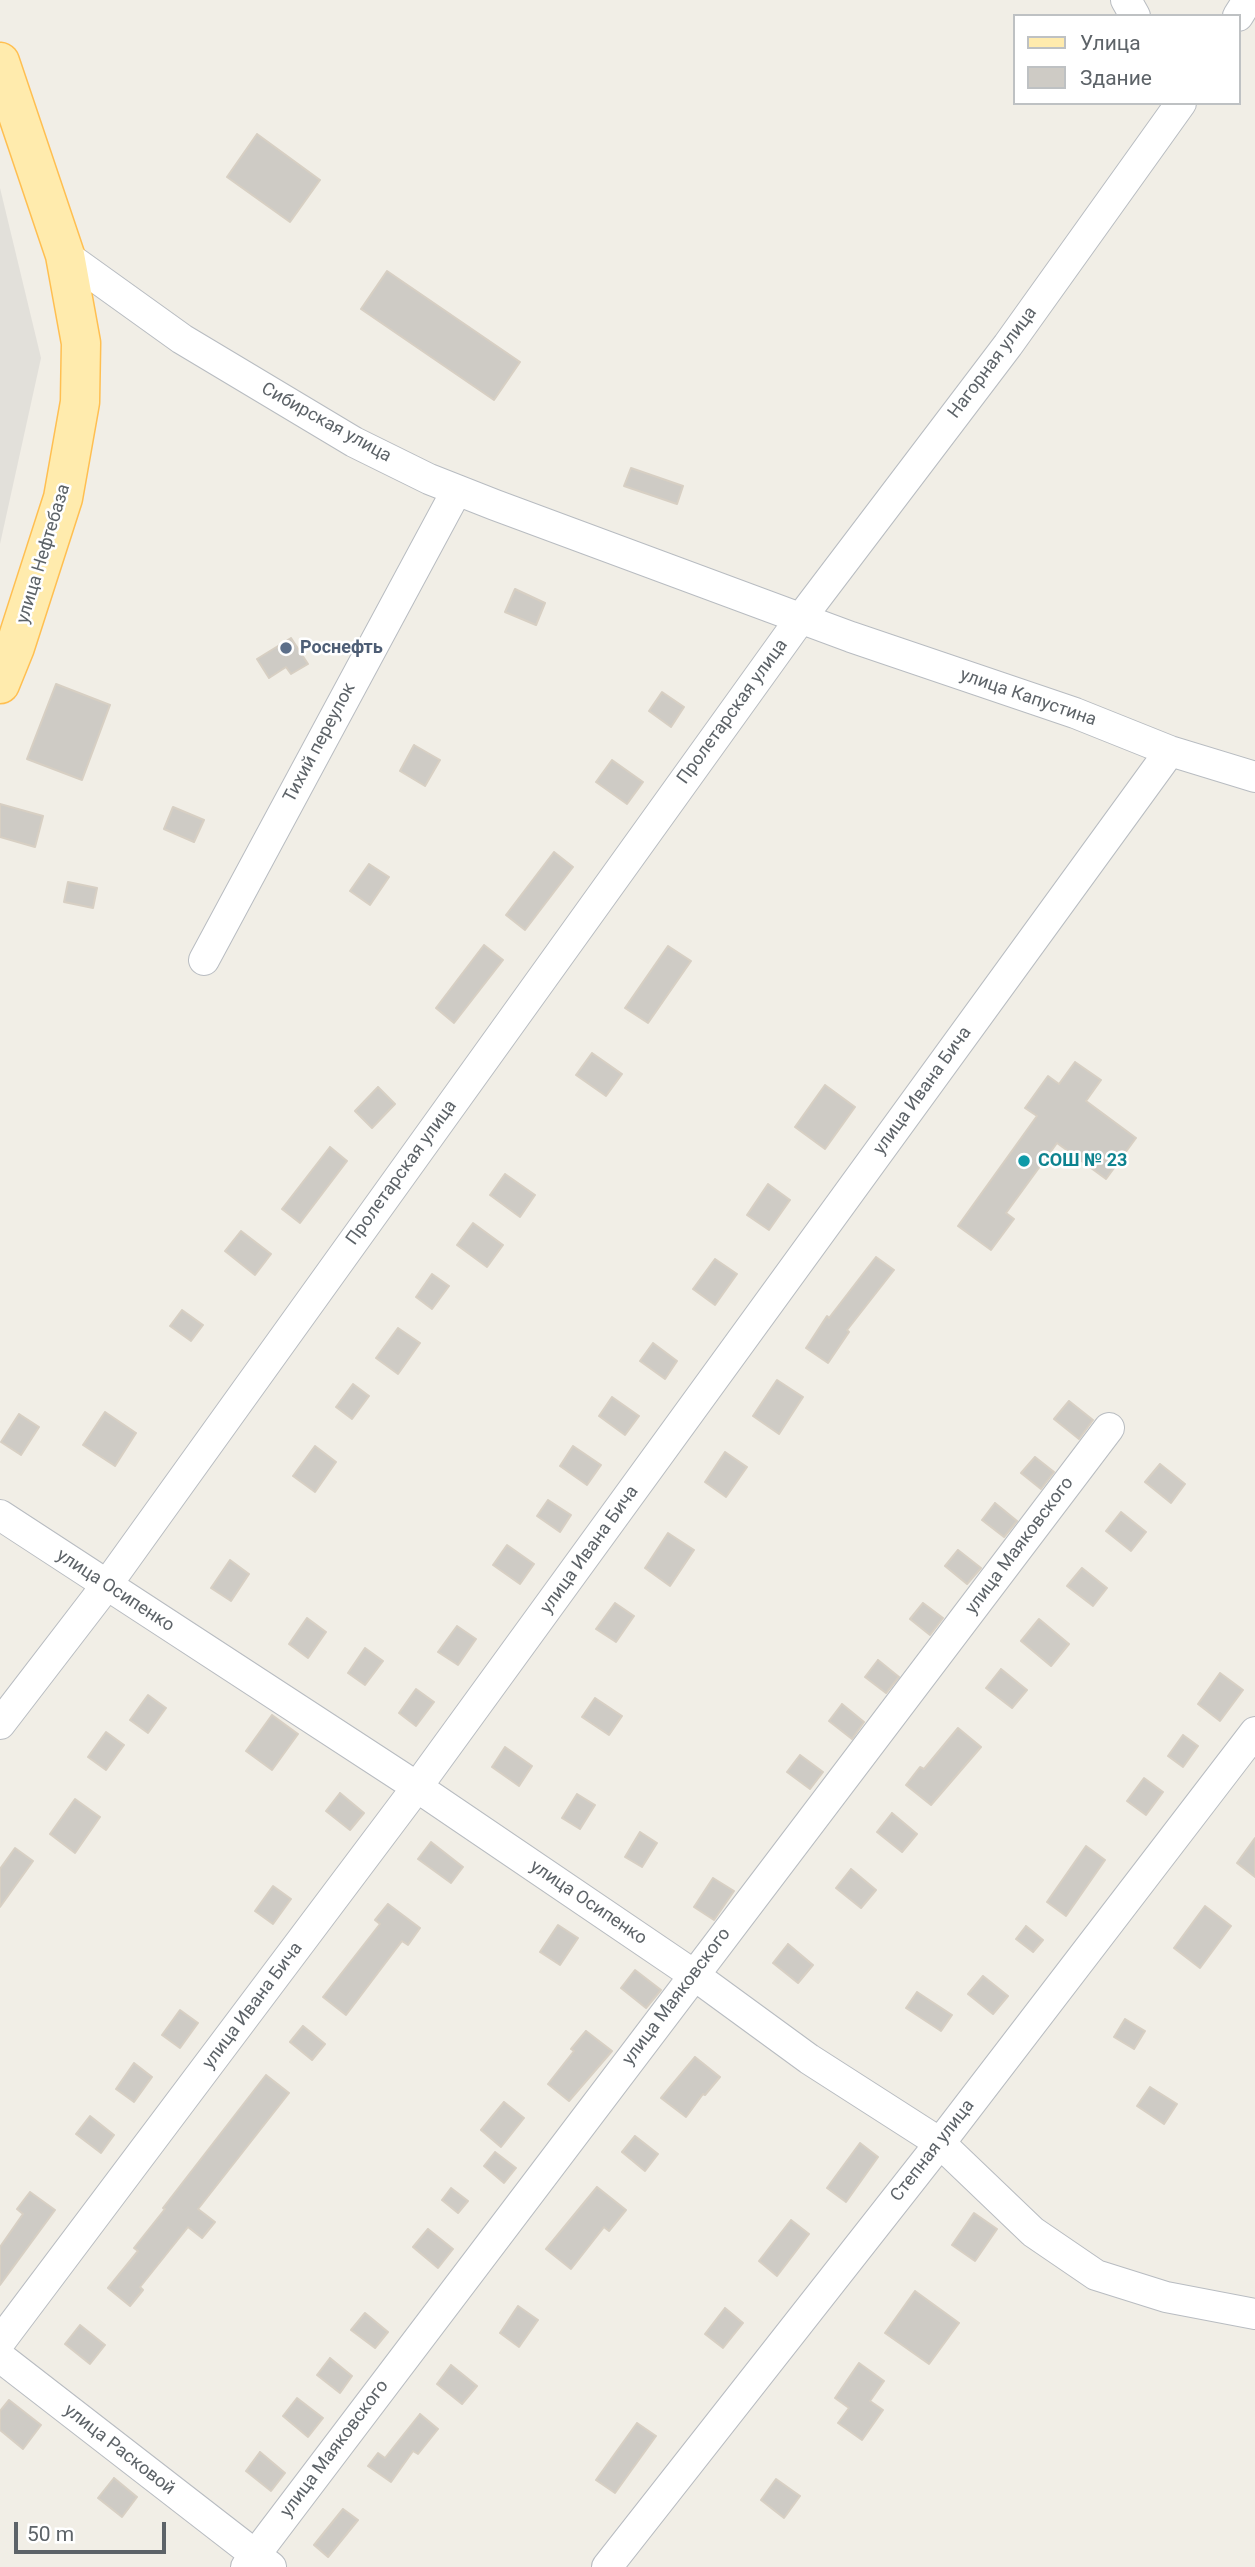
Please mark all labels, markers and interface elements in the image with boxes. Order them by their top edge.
legend [1014,14,1241,105]
text: Улица [1080,31,1141,55]
text: Здание [1080,66,1152,90]
street label: Нагорная улица [944,303,1042,423]
street label: Сибирская улица [257,378,395,468]
street label: улица Нефтебаза [13,482,75,626]
street label: Пролетарская улица [673,635,793,789]
place label: Роснефть [300,637,383,659]
marker: Роснефть [278,640,294,656]
street label: улица Капустина [957,665,1099,731]
street label: Тихий переулок [279,679,361,807]
street label: улица Ивана Бича [869,1023,977,1159]
street label: Пролетарская улица [342,1096,462,1250]
place label: СОШ № 23 [1038,1150,1127,1172]
marker: СОШ № 23 [1016,1153,1032,1169]
street label: улица Маяковского [961,1473,1079,1619]
street label: улица Ивана Бича [536,1482,644,1618]
street label: улица Осипенко [52,1545,178,1637]
street label: улица Осипенко [526,1856,650,1950]
street label: улица Маяковского [618,1924,736,2070]
street label: улица Ивана Бича [198,1939,308,2073]
street label: Степная улица [886,2096,980,2206]
street label: улица Маяковского [276,2376,394,2522]
street label: улица Расковой [59,2400,179,2500]
scale bar [18,2508,170,2552]
text: 50 m [27,2522,74,2546]

